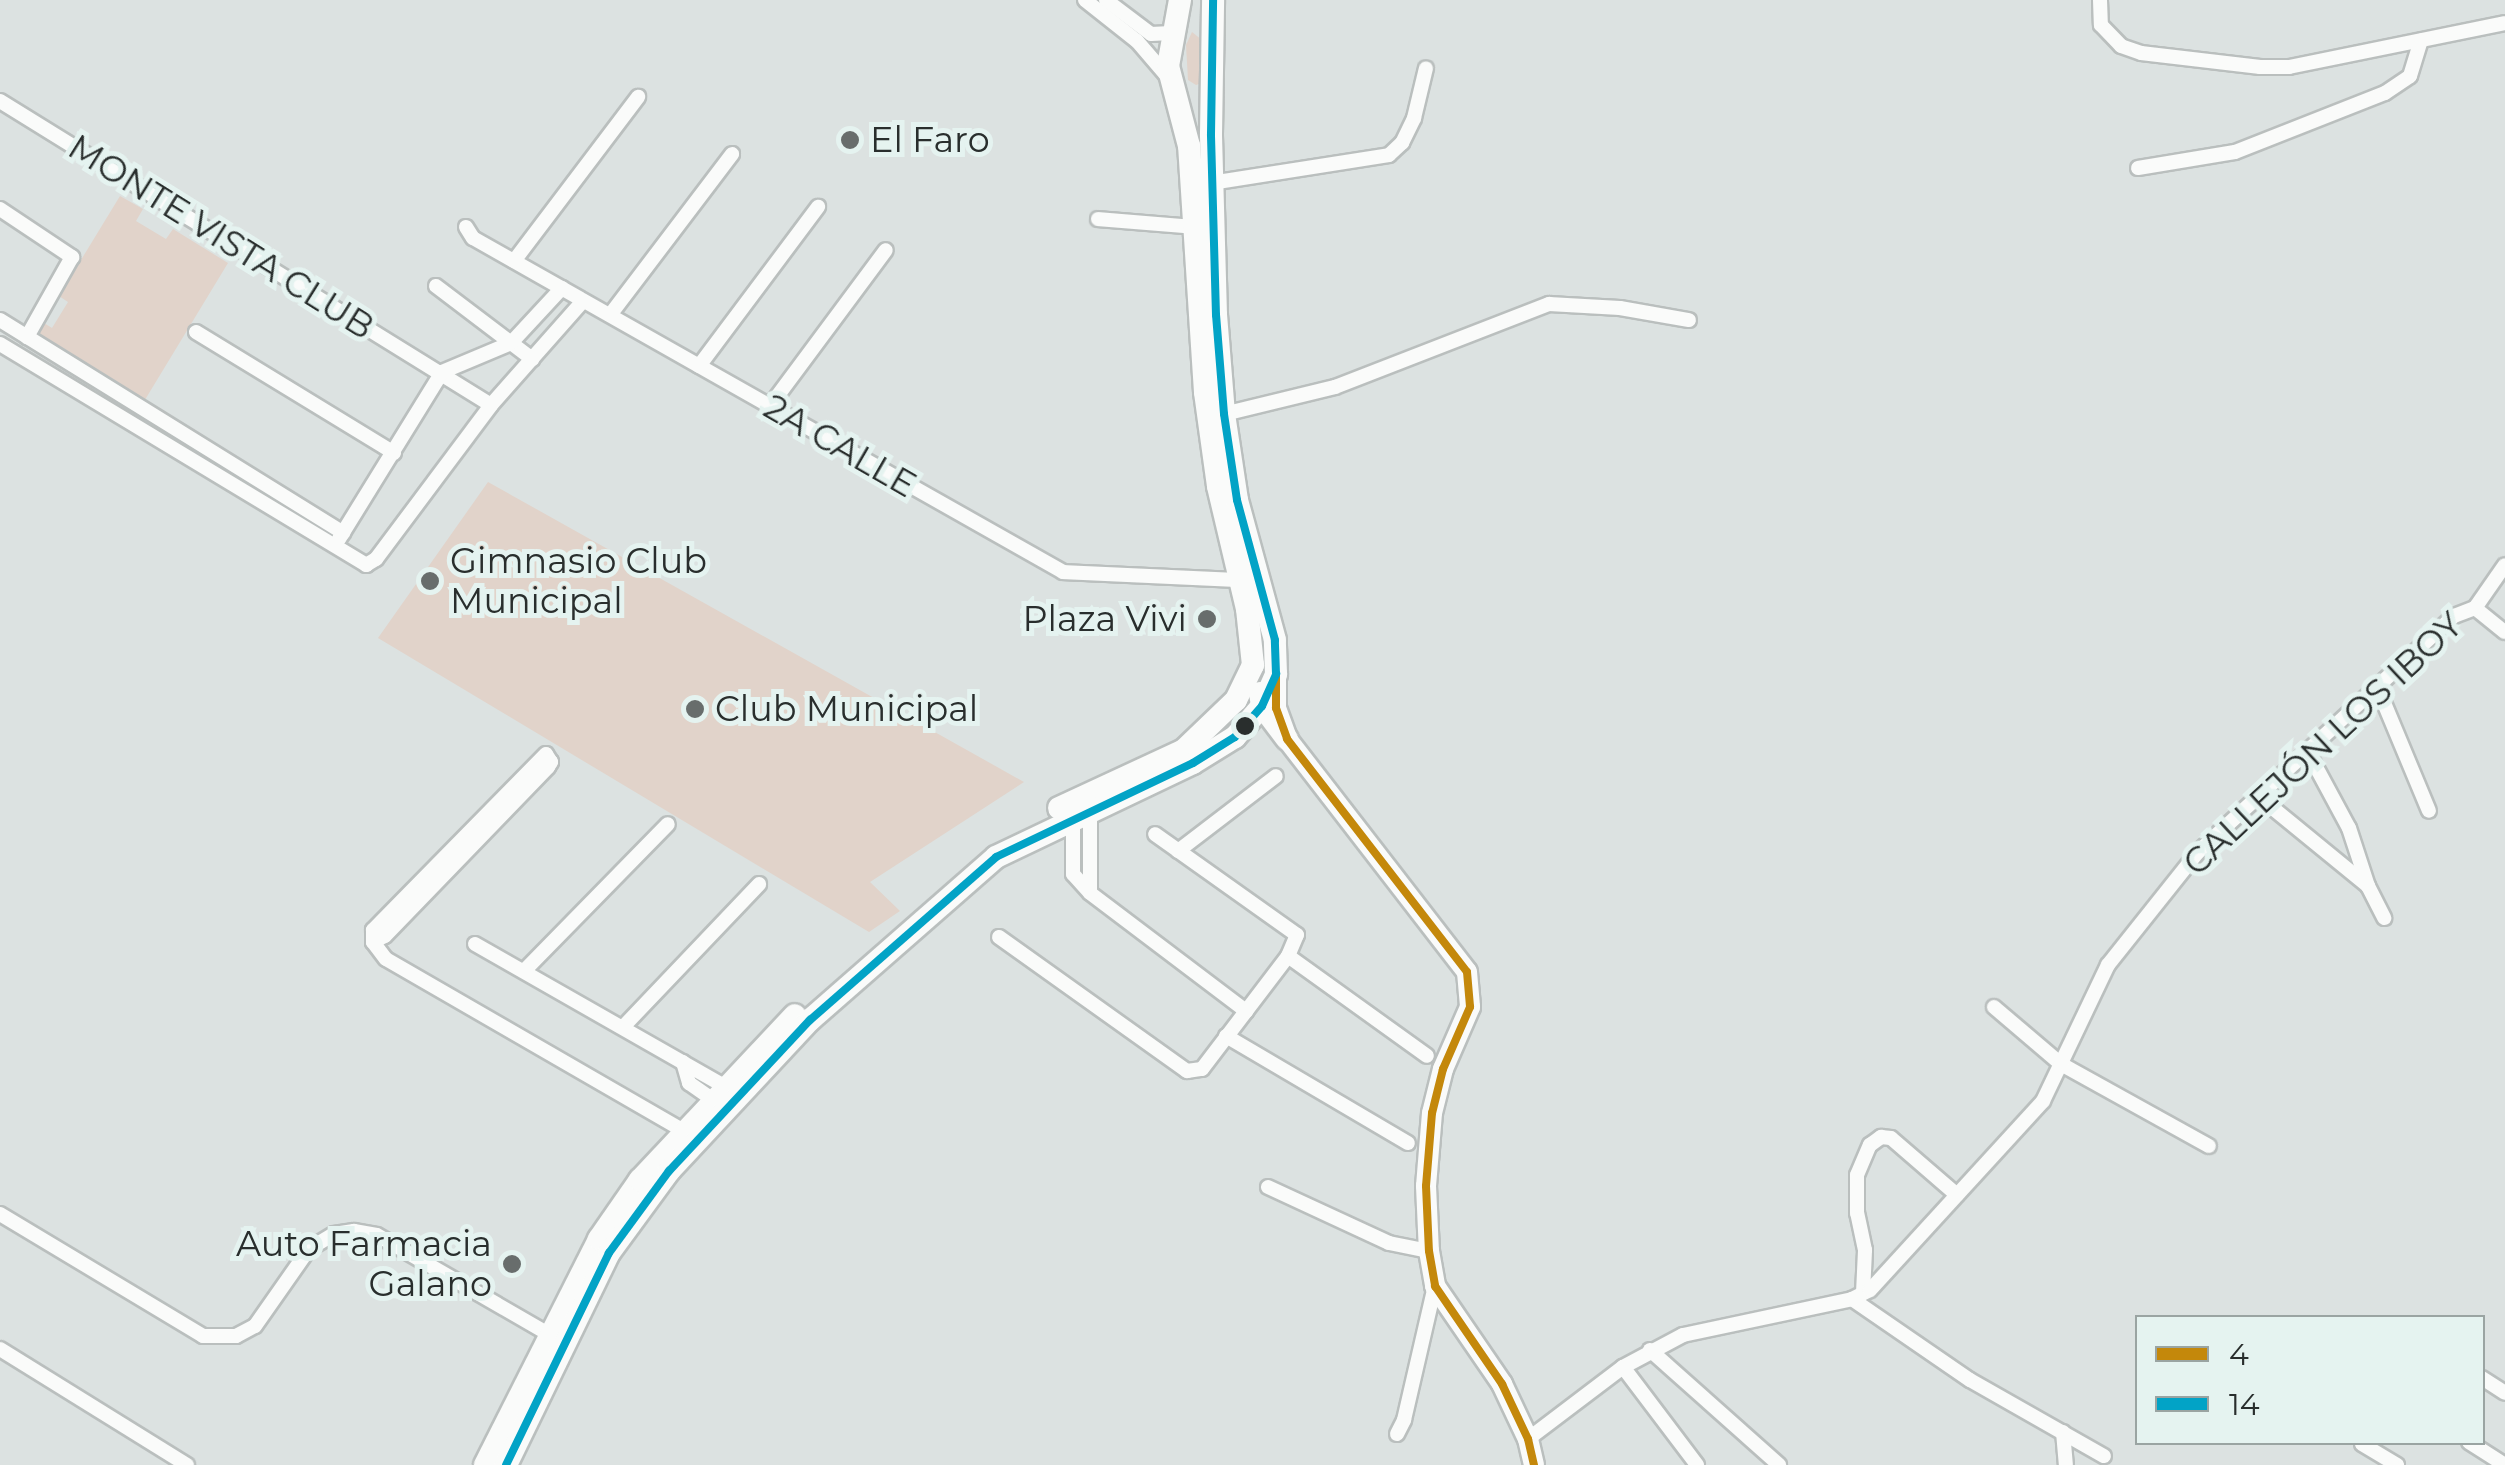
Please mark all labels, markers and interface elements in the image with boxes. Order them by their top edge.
place label: El Faro [870,119,990,161]
street label: MONTE VISTA CLUB [61,126,381,348]
marker: El Faro [839,129,861,151]
street label: 2A CALLE [757,386,923,506]
place label: Gimnasio Club Municipal [450,540,707,622]
marker: Gimnasio Club Municipal [419,570,441,592]
place label: Plaza Vivi [1022,598,1187,640]
street label: CALLEJÓN LOS IBOY [2175,604,2471,884]
marker: Plaza Vivi [1196,608,1218,630]
place label: Club Municipal [715,688,978,730]
marker: Club Municipal [684,698,706,720]
unlabelled marker [1235,716,1255,736]
place label: Auto Farmacia Galano [236,1223,492,1305]
marker: Auto Farmacia Galano [501,1253,523,1275]
legend [2135,1315,2485,1445]
text: 4 [2229,1336,2249,1373]
text: 14 [2229,1386,2260,1423]

